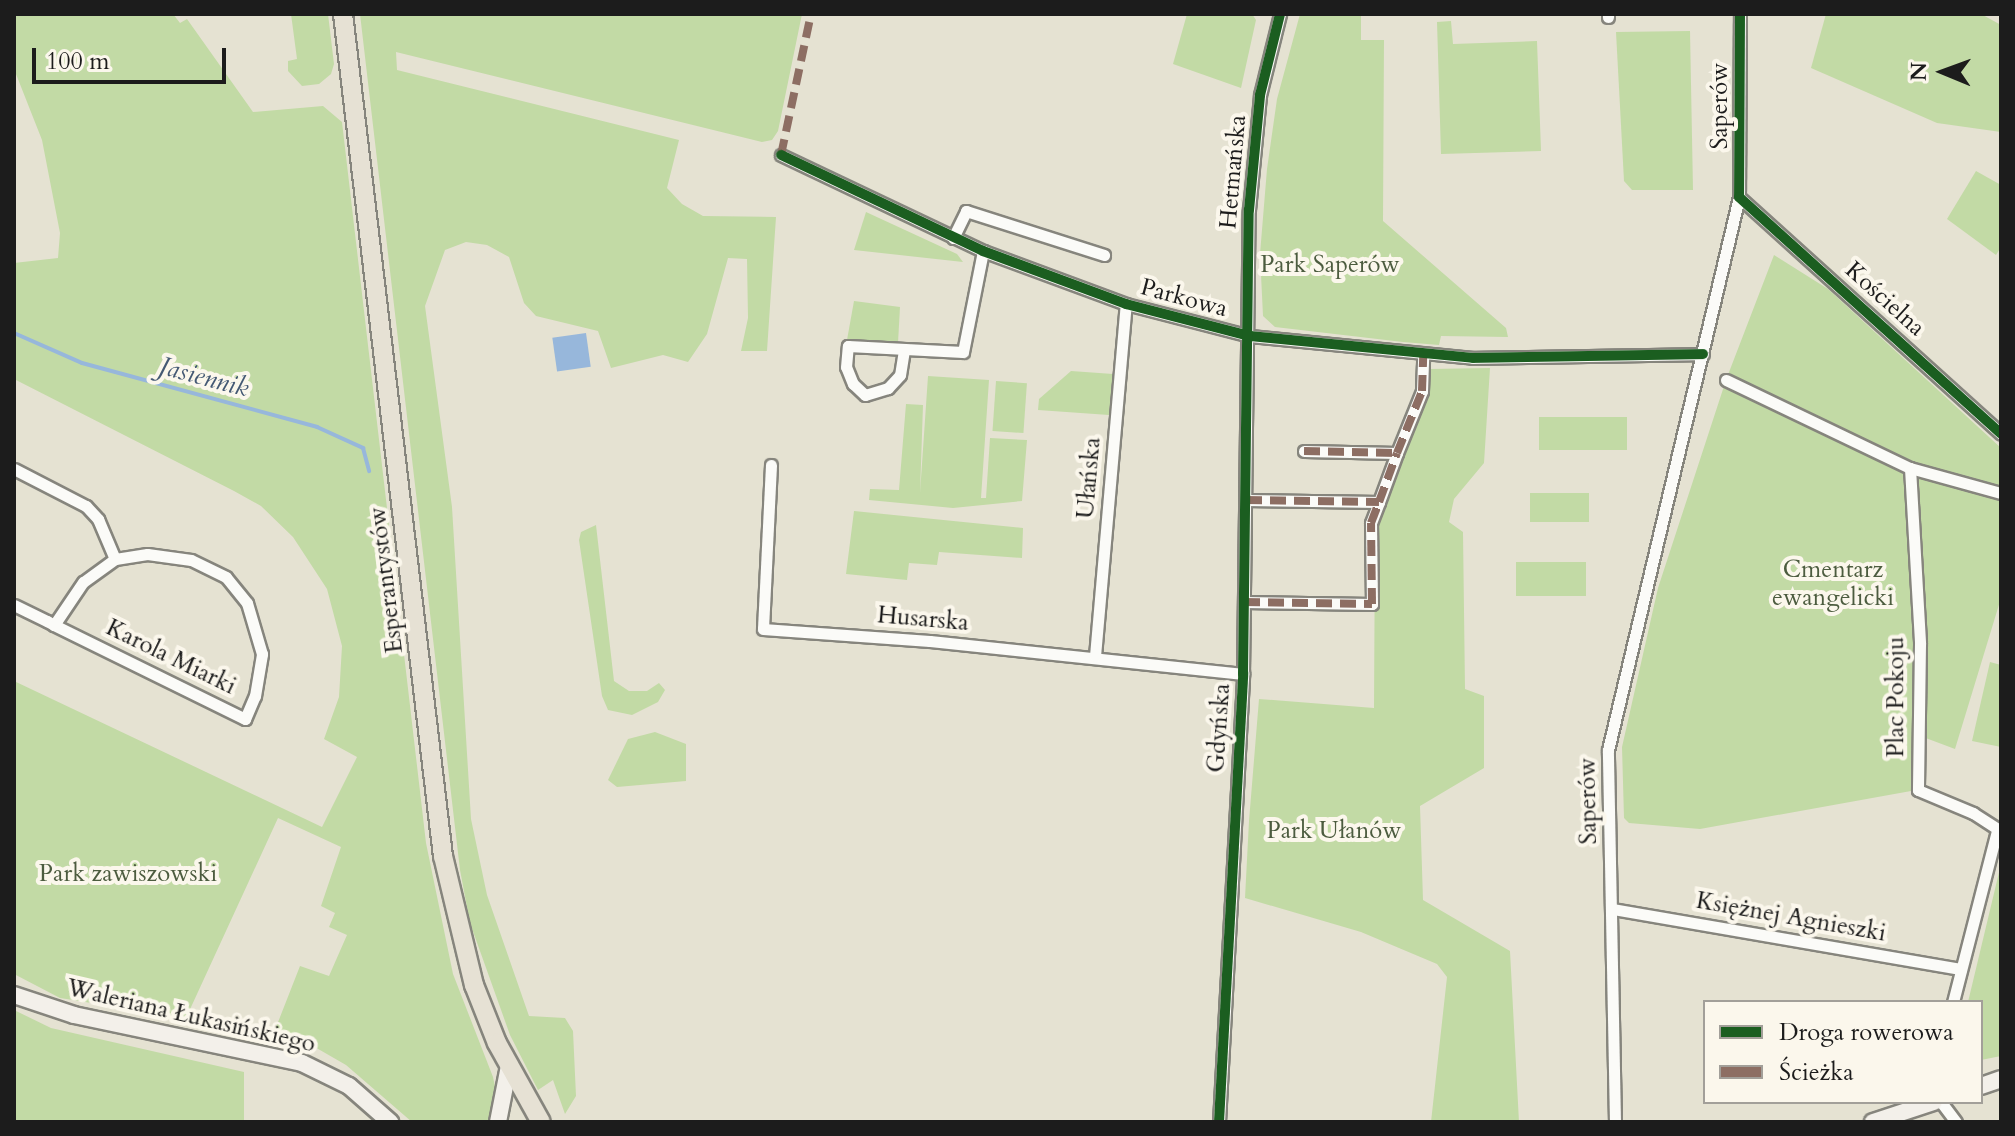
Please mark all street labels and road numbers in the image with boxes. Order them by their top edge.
street label: Saperów [1706,62,1734,150]
street label: Hetmańska [1214,114,1252,230]
street label: Kościelna [1839,256,1931,342]
street label: Parkowa [1137,273,1231,323]
street label: Ułańska [1071,436,1107,520]
street label: Esperantystów [363,505,409,655]
street label: Husarska [876,601,970,637]
street label: Karola Miarki [101,613,241,701]
street label: Plac Pokoju [1882,637,1910,757]
street label: Gdyńska [1202,682,1236,774]
street label: Saperów [1573,757,1603,845]
street label: Księżnej Agnieszki [1694,886,1888,948]
street label: Waleriana Łukasińskiego [64,973,318,1059]

